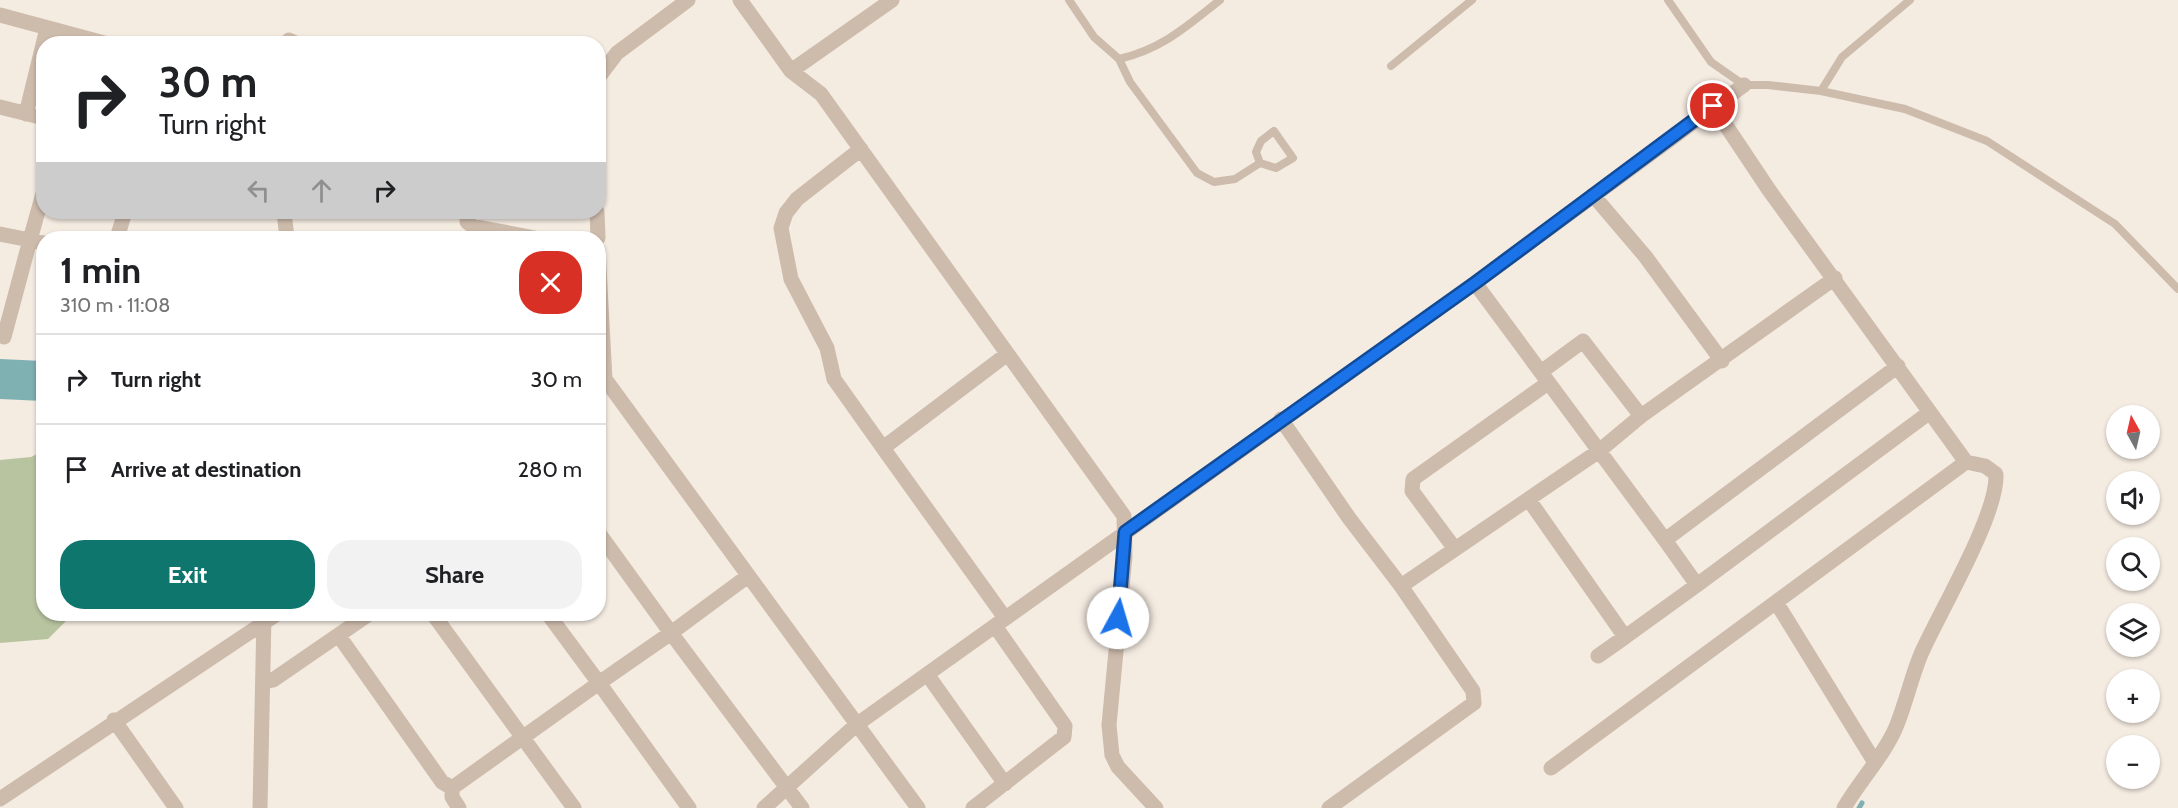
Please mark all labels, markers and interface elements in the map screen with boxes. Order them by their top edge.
text: 30 m [159,56,257,108]
icon: right [60,60,138,138]
pin [1687,80,1738,131]
icon: arrive [1696,89,1729,122]
text: Turn right [159,108,266,141]
icon: left [242,174,275,207]
icon: ahead [305,174,338,207]
icon: right [368,174,401,207]
text: 1 min [60,248,141,292]
button: close [519,251,582,314]
text: 310 m · 11:08 [60,293,170,317]
icon: right [60,363,93,396]
text: Turn right [111,366,201,393]
text: 30 m [530,366,582,393]
north arrow [2106,405,2160,459]
map controls [2106,405,2160,789]
icon: arrive [60,453,93,486]
text: Arrive at destination [111,456,301,483]
text: 280 m [518,456,582,483]
button: sound [2106,471,2160,525]
button: search [2106,537,2160,591]
button: Exit [60,540,315,609]
button: Share [327,540,582,609]
position arrow [1086,586,1150,650]
button: layers [2106,603,2160,657]
button: + [2106,669,2160,723]
button: − [2106,735,2160,789]

